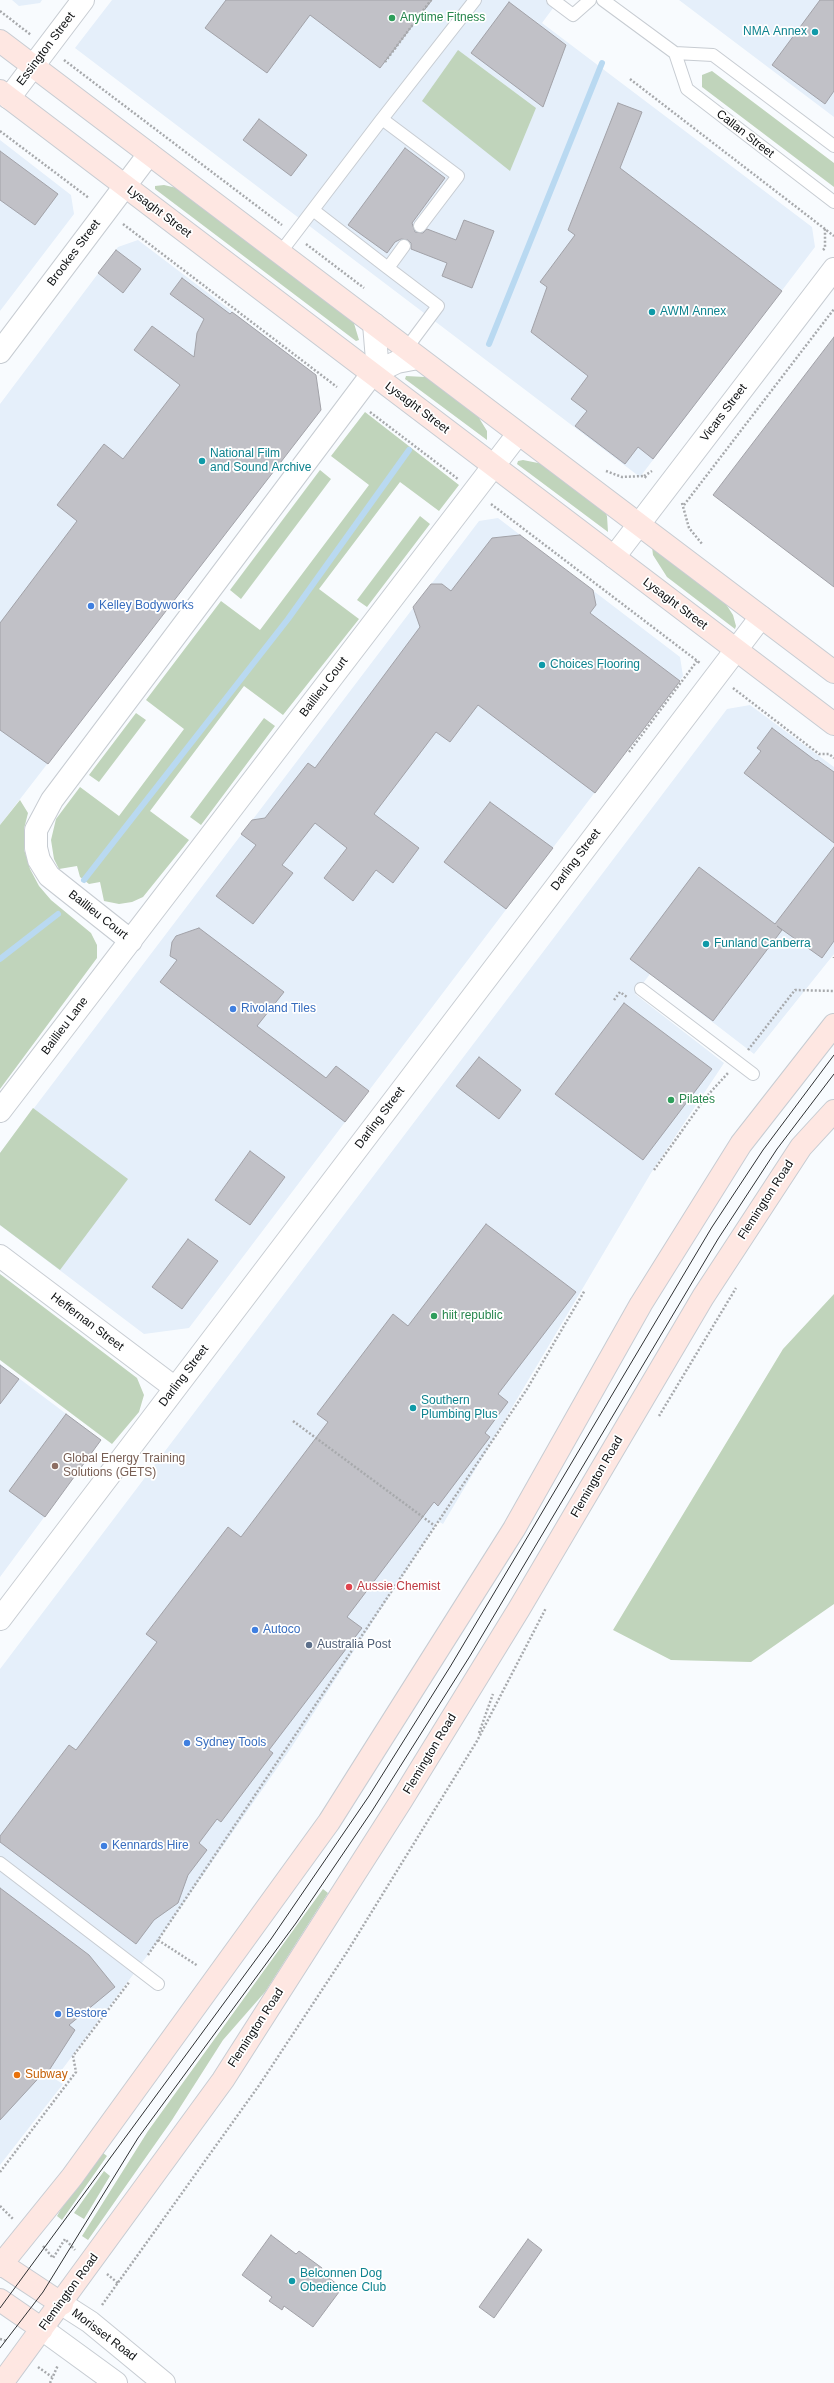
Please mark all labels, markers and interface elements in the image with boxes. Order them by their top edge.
street label: Essington Street [14,10,78,88]
place label: Anytime Fitness [400,11,485,25]
marker: Anytime Fitness [387,13,397,23]
place label: NMA Annex [743,25,807,39]
marker: NMA Annex [810,27,820,37]
street label: Callan Street [713,107,777,161]
street label: Lysaght Street [124,183,194,241]
street label: Brookes Street [44,217,104,289]
place label: AWM Annex [660,305,726,319]
marker: AWM Annex [647,307,657,317]
street label: Lysaght Street [382,379,452,437]
street label: Vicars Street [698,381,750,445]
place label: National Film and Sound Archive [210,447,311,475]
marker: National Film and Sound Archive [197,456,207,466]
street label: Lysaght Street [640,575,710,633]
place label: Kelley Bodyworks [99,599,194,613]
marker: Kelley Bodyworks [86,601,96,611]
street label: Baillieu Court [297,654,351,720]
place label: Choices Flooring [550,658,640,672]
marker: Choices Flooring [537,660,547,670]
street label: Darling Street [548,826,604,894]
street label: Baillieu Court [65,887,131,943]
place label: Funland Canberra [714,937,811,951]
marker: Funland Canberra [701,939,711,949]
street label: Baillieu Lane [39,994,91,1058]
place label: Rivoland Tiles [241,1002,316,1016]
marker: Rivoland Tiles [228,1004,238,1014]
street label: Darling Street [352,1084,408,1152]
place label: Pilates [679,1093,715,1107]
marker: Pilates [666,1095,676,1105]
street label: Flemington Road [735,1158,797,1242]
street label: Heffernan Street [48,1290,126,1354]
place label: hiit republic [442,1309,503,1323]
marker: hiit republic [429,1311,439,1321]
street label: Darling Street [156,1342,212,1410]
place label: Southern Plumbing Plus [421,1394,498,1422]
marker: Southern Plumbing Plus [408,1403,418,1413]
street label: Flemington Road [568,1434,626,1520]
place label: Global Energy Training Solutions (GETS) [63,1452,185,1480]
marker: Global Energy Training Solutions (GETS) [50,1461,60,1471]
place label: Aussie Chemist [357,1580,440,1594]
marker: Aussie Chemist [344,1582,354,1592]
place label: Autoco [263,1623,300,1637]
marker: Autoco [250,1625,260,1635]
place label: Australia Post [317,1638,391,1652]
marker: Australia Post [304,1640,314,1650]
street label: Flemington Road [400,1711,460,1797]
place label: Sydney Tools [195,1736,266,1750]
marker: Sydney Tools [182,1738,192,1748]
place label: Kennards Hire [112,1839,189,1853]
marker: Kennards Hire [99,1841,109,1851]
street label: Flemington Road [225,1986,287,2070]
place label: Bestore [66,2007,107,2021]
marker: Bestore [53,2009,63,2019]
place label: Subway [25,2068,68,2082]
marker: Subway [12,2070,22,2080]
street label: Flemington Road [36,2251,102,2333]
place label: Belconnen Dog Obedience Club [300,2267,386,2295]
marker: Belconnen Dog Obedience Club [287,2276,297,2286]
street label: Morisset Road [69,2306,139,2364]

